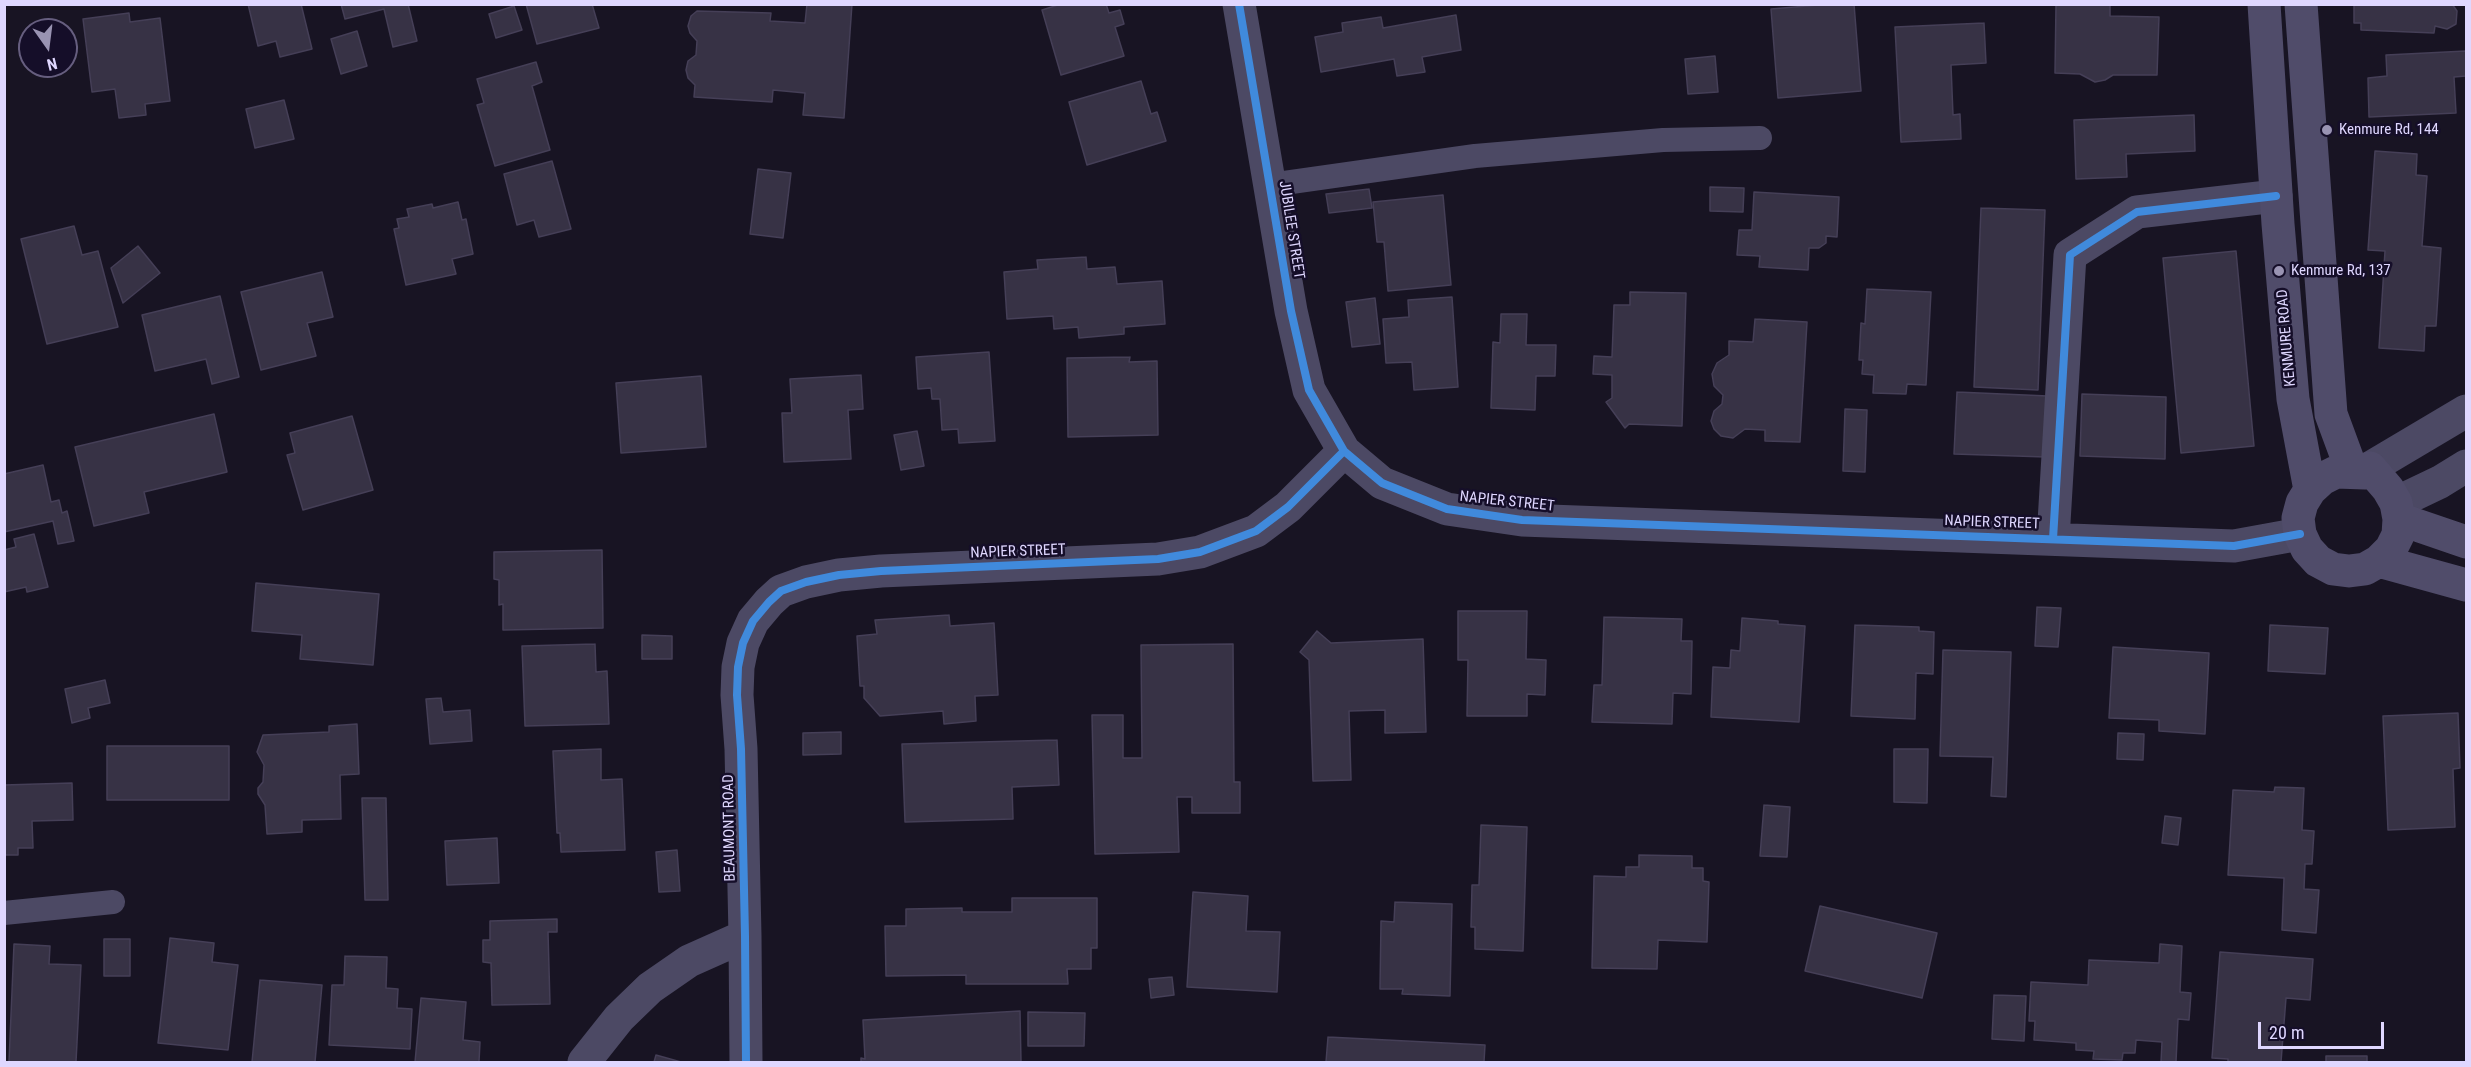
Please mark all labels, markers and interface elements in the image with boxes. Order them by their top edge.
north arrow [18,18,78,78]
text: N [45,54,59,74]
place label: Kenmure Rd, 144 [2339,121,2439,139]
marker: Kenmure Rd, 144 [2320,123,2334,137]
street label: JUBILEE STREET [1274,179,1308,281]
place label: Kenmure Rd, 137 [2291,262,2391,280]
marker: Kenmure Rd, 137 [2272,264,2286,278]
street label: KENMURE ROAD [2274,289,2300,387]
street label: NAPIER STREET [1459,488,1555,516]
street label: NAPIER STREET [1944,512,2040,534]
street label: NAPIER STREET [970,541,1066,563]
street label: BEAUMONT ROAD [720,774,740,882]
scale bar [2261,1010,2387,1048]
text: 20 m [2269,1022,2304,1043]

